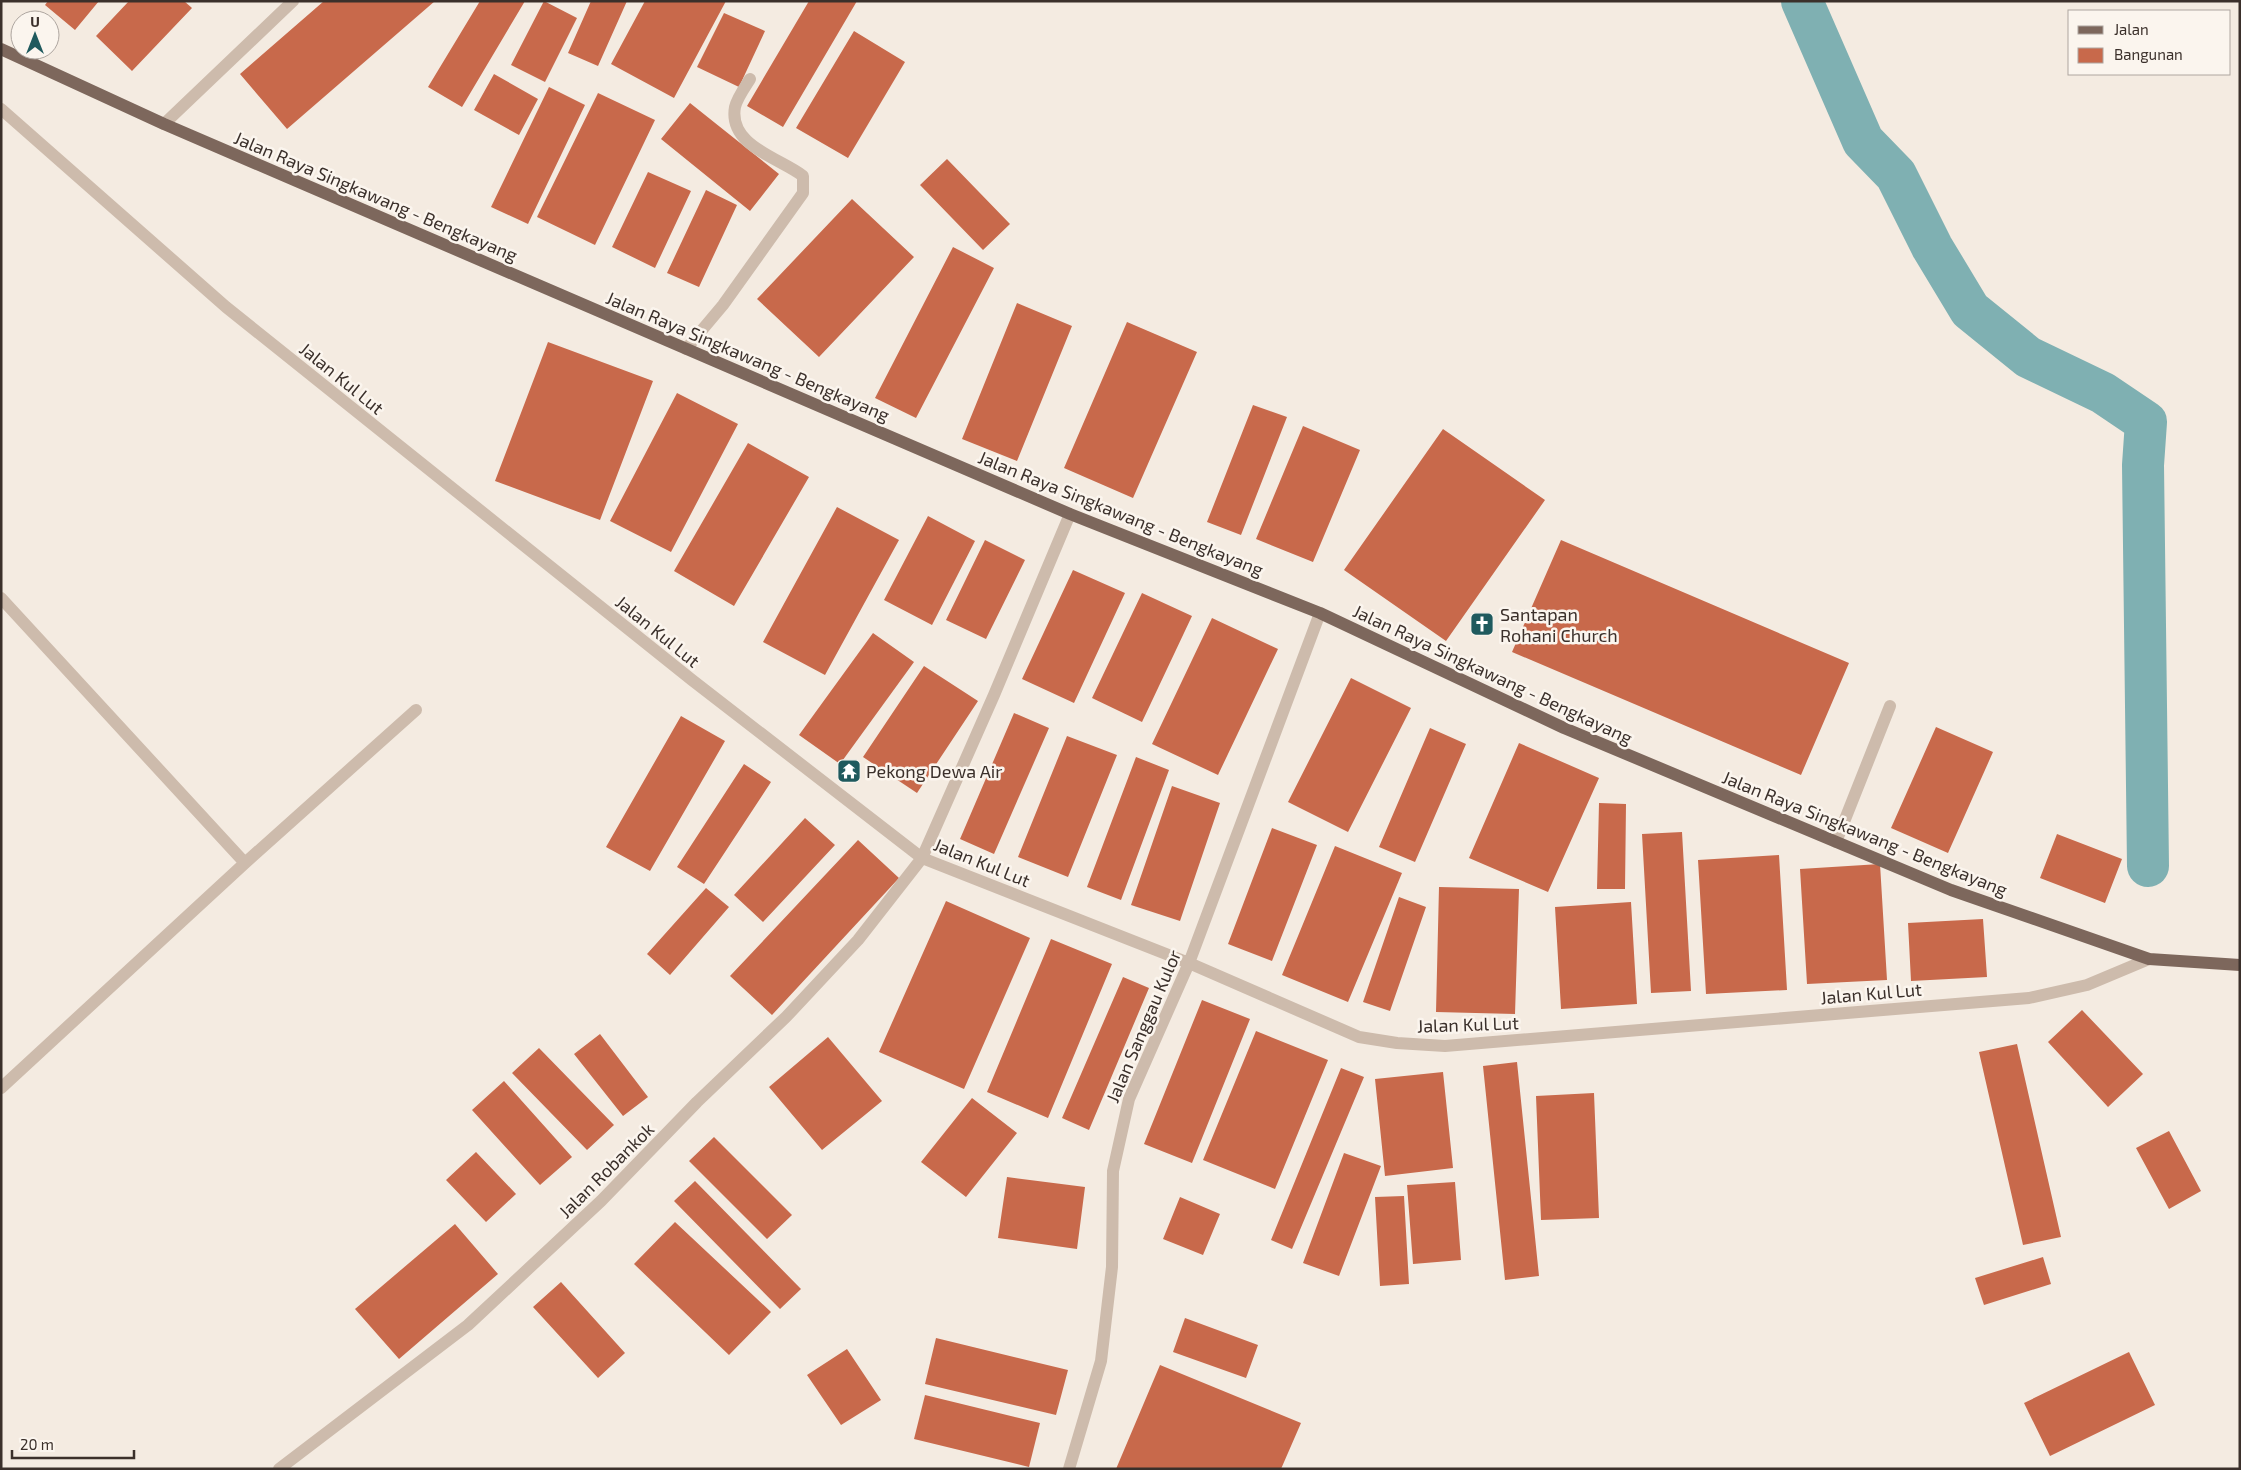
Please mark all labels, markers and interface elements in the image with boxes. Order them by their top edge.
north arrow [10,10,60,60]
legend [2068,10,2231,75]
text: U [30,13,40,30]
text: Jalan [2114,20,2149,38]
text: Bangunan [2114,45,2183,63]
street label: Jalan Raya Singkawang - Bengkayang [231,126,521,266]
street label: Jalan Raya Singkawang - Bengkayang [603,286,893,426]
street label: Jalan Kul Lut [296,337,389,419]
street label: Jalan Raya Singkawang - Bengkayang [975,446,1267,580]
street label: Jalan Kul Lut [612,590,705,672]
street label: Jalan Raya Singkawang - Bengkayang [1350,599,1636,749]
place label: Santapan Rohani Church [1500,603,1618,646]
church icon: Santapan Rohani Church [1469,611,1495,637]
temple icon: Pekong Dewa Air [836,758,862,784]
place label: Pekong Dewa Air [866,760,1003,782]
street label: Jalan Raya Singkawang - Bengkayang [1719,766,2011,900]
street label: Jalan Kul Lut [931,833,1033,891]
street label: Jalan Sanggau Kulor [1101,946,1185,1106]
street label: Jalan Kul Lut [1819,978,1923,1008]
street label: Jalan Kul Lut [1417,1011,1519,1037]
street label: Jalan Robankok [554,1118,658,1222]
scale bar [12,1428,135,1460]
text: 20 m [20,1435,54,1453]

